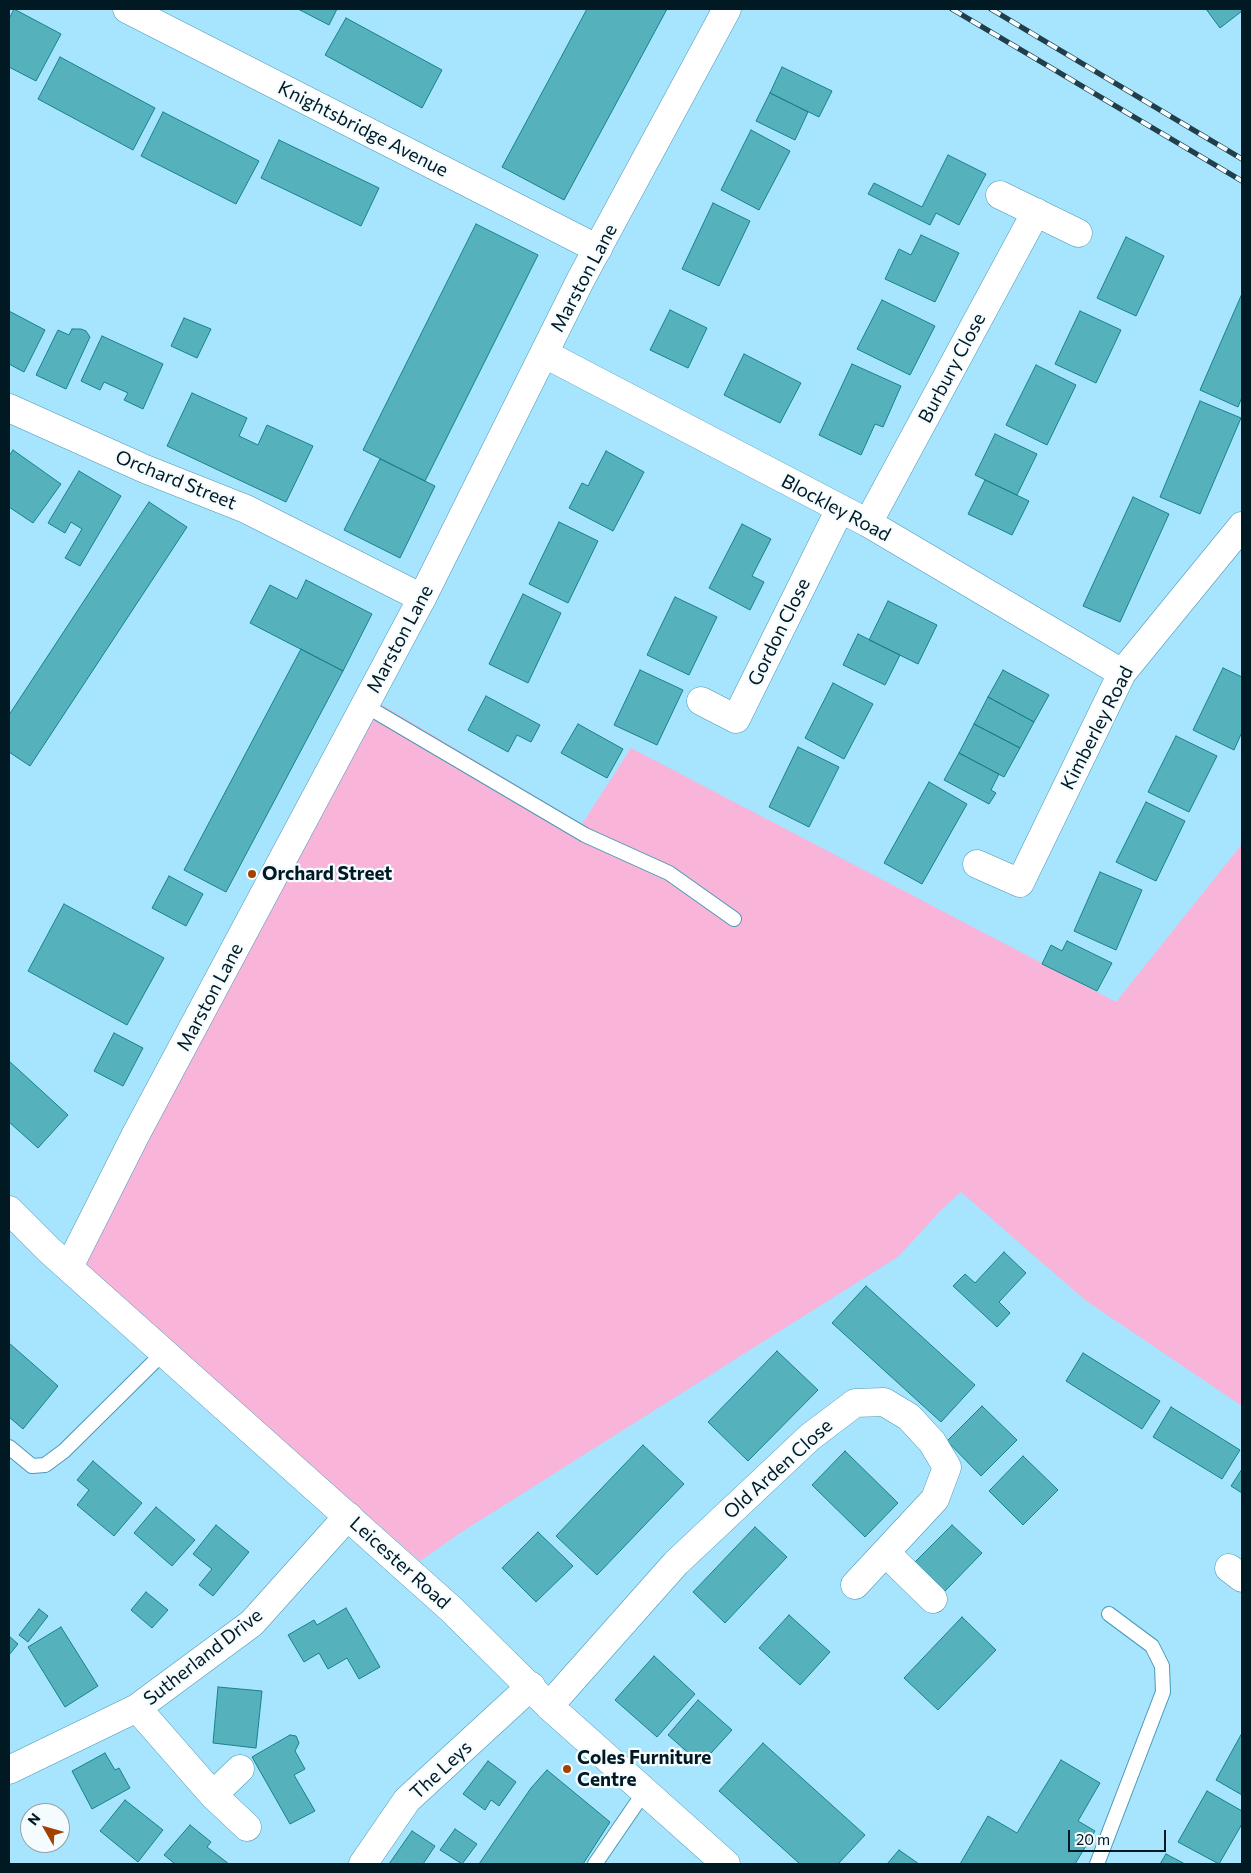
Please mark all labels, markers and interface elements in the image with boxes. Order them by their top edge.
street label: Knightsbridge Avenue [274,76,452,182]
street label: Marston Lane [546,220,622,336]
street label: Burbury Close [914,309,990,427]
street label: Orchard Street [112,445,240,515]
street label: Blockley Road [777,470,895,546]
street label: Gordon Close [743,574,815,690]
street label: Marston Lane [362,581,438,697]
street label: Kimberley Road [1056,662,1138,794]
place label: Orchard Street [262,863,392,885]
marker: Orchard Street [246,868,258,880]
street label: Marston Lane [172,939,248,1055]
street label: Old Arden Close [719,1414,837,1524]
street label: Leicester Road [345,1512,455,1614]
street label: Sutherland Drive [139,1604,267,1710]
street label: The Leys [406,1736,476,1804]
place label: Coles Furniture Centre [577,1747,711,1791]
marker: Coles Furniture Centre [561,1763,573,1775]
north arrow [20,1803,70,1853]
text: N [24,1810,44,1828]
scale bar [1071,1820,1168,1852]
text: 20 m [1076,1830,1110,1848]

